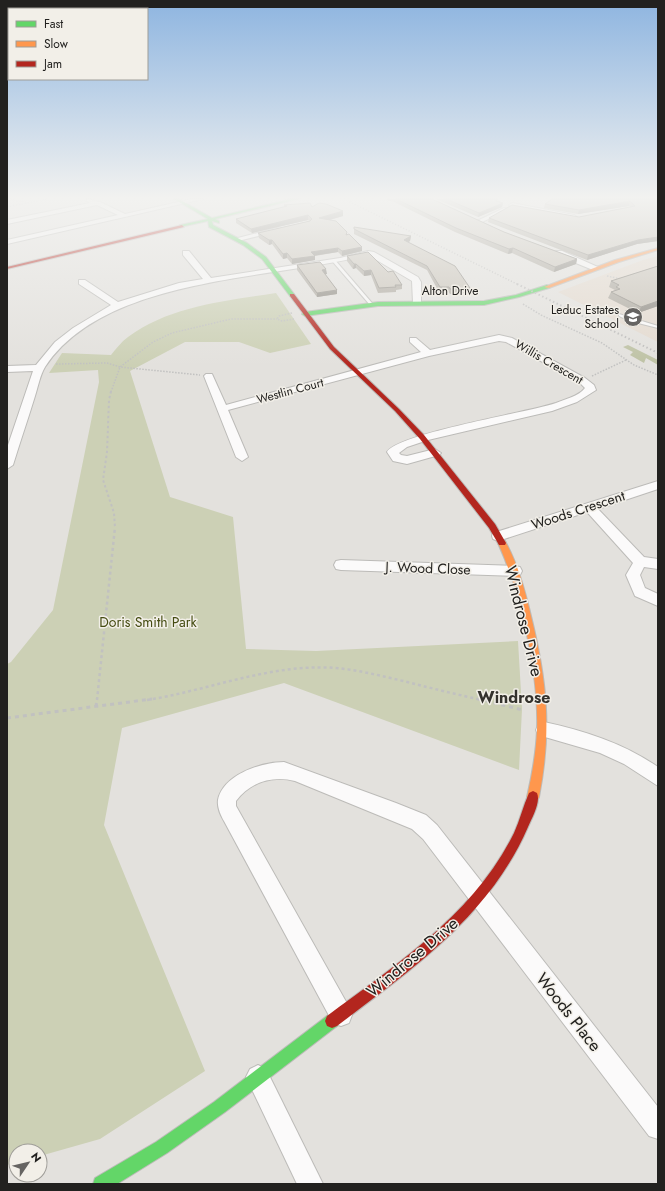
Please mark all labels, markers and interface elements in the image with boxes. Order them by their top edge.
legend [8,8,148,80]
text: Fast [44,15,63,33]
text: Slow [44,35,69,53]
text: Jam [42,55,62,73]
street label: Alton Drive [422,282,478,300]
place label: Leduc Estates School [551,301,619,333]
school or university icon: Leduc Estates School [622,306,644,328]
street label: Willis Crescent [511,335,587,389]
street label: Westlin Court [255,373,326,409]
street label: Woods Crescent [529,485,628,535]
street label: J. Wood Close [383,556,471,579]
street label: Windrose Drive [499,563,549,679]
park label: Doris Smith Park [99,612,198,632]
district label: Windrose [478,686,550,709]
street label: Windrose Drive [361,911,463,1003]
street label: Woods Place [531,968,608,1057]
north arrow [8,1143,48,1183]
text: N [27,1149,45,1165]

